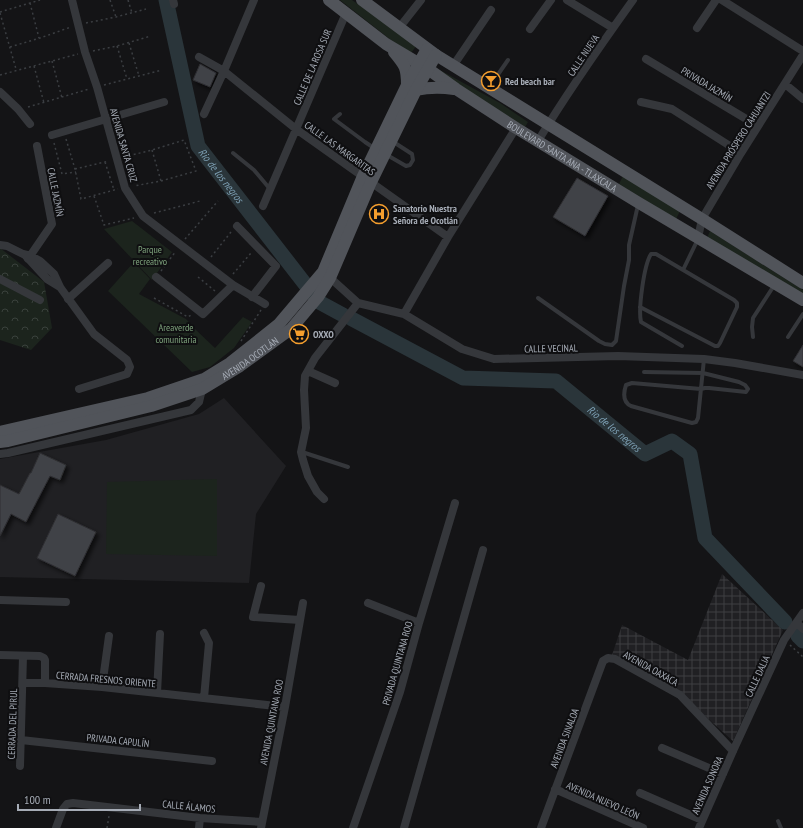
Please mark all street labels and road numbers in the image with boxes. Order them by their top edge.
street label: CALLE DE LA ROSA SUR [291,27,334,107]
street label: CALLE NUEVA [565,32,602,79]
street label: PRIVADA JAZMÍN [679,64,735,105]
street label: AVENIDA PRÓSPERO CAHUANTZI [703,89,774,192]
street label: AVENIDA SANTA CRUZ [107,107,140,184]
street label: CALLE LAS MARGARITAS [302,118,378,178]
street label: BOULEVARD SANTA ANA - TLAXCALA [505,118,620,195]
street label: CALLE JAZMÍN [44,167,67,218]
street label: AVENIDA OCOTLÁN [219,334,281,383]
street label: CALLE VECINAL [524,342,579,355]
street label: PRIVADA QUINTANA ROO [379,619,416,707]
street label: AVENIDA OAXACA [621,648,681,689]
street label: CALLE DALIA [742,653,773,699]
street label: CERRADA FRESNOS ORIENTE [55,669,157,690]
street label: AVENIDA QUINTANA ROO [257,678,286,766]
street label: CERRADA DEL PIRUL [5,687,20,760]
street label: AVENIDA SINALOA [547,706,582,770]
street label: PRIVADA CAPULÍN [86,731,150,750]
street label: AVENIDA SONORA [689,754,726,816]
street label: AVENIDA NUEVO LEÓN [564,779,641,822]
street label: CALLE ÁLAMOS [162,797,216,816]

